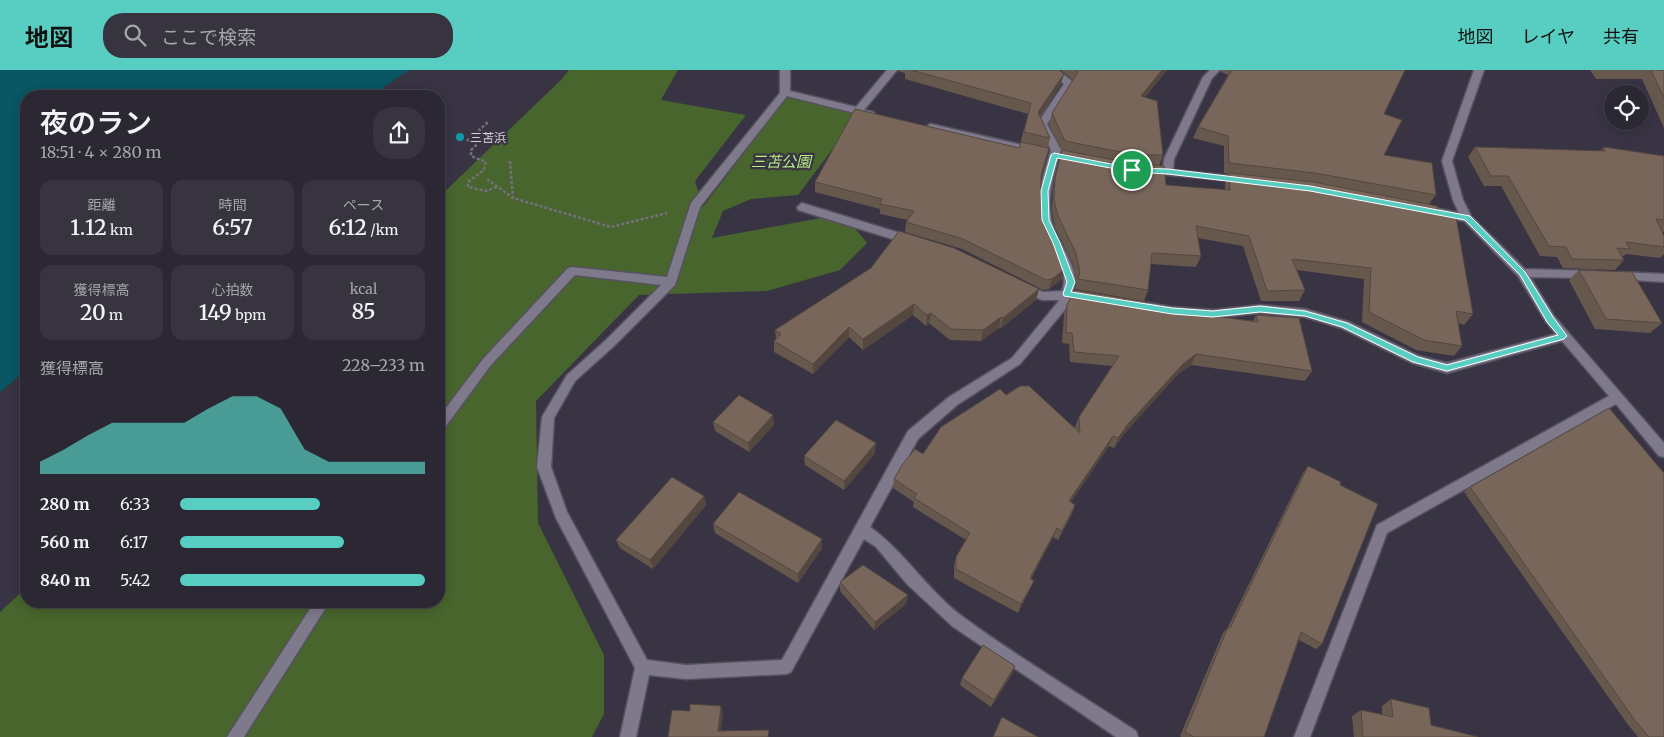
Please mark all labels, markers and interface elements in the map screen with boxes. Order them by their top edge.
search box [103,13,453,58]
icon: search [121,21,149,49]
text: 地図 [25,22,73,53]
text: ここで検索 [161,25,256,49]
text: 地図 [1458,25,1494,48]
text: レイヤ [1522,25,1575,48]
text: 共有 [1603,25,1639,48]
map controls [1604,85,1649,130]
button: locate [1604,85,1649,130]
text: 夜のラン [40,105,152,141]
button: share [373,107,425,159]
place label: 三苫浜 [470,130,506,145]
marker: 三苫浜 [454,131,466,143]
text: 18:51 · 4 × 280 m [40,142,161,162]
pin [1111,149,1153,191]
park label: 三苫公園 [751,152,813,171]
icon: arrive [1118,156,1146,184]
text: 距離 [88,196,116,214]
text: 時間 [219,196,247,214]
text: ペース [343,196,384,214]
text: 1.12 [70,214,107,241]
text: 6:57 [212,214,253,241]
text: 6:12 [329,214,367,241]
text: km [107,221,133,239]
text: /km [367,221,398,239]
text: kcal [350,280,377,298]
text: 獲得標高 [74,281,130,299]
text: 心拍数 [212,281,254,299]
text: 85 [351,298,376,325]
text: 20 [80,299,106,326]
text: 149 [199,299,232,326]
text: m [106,306,123,324]
text: bpm [232,306,266,324]
text: 228–233 m [342,355,425,375]
text: 獲得標高 [40,358,104,378]
text: 280 m [40,494,90,514]
text: 6:33 [120,494,150,514]
text: 560 m [40,532,89,552]
text: 6:17 [120,532,148,552]
text: 840 m [40,570,90,590]
text: 5:42 [120,570,150,590]

